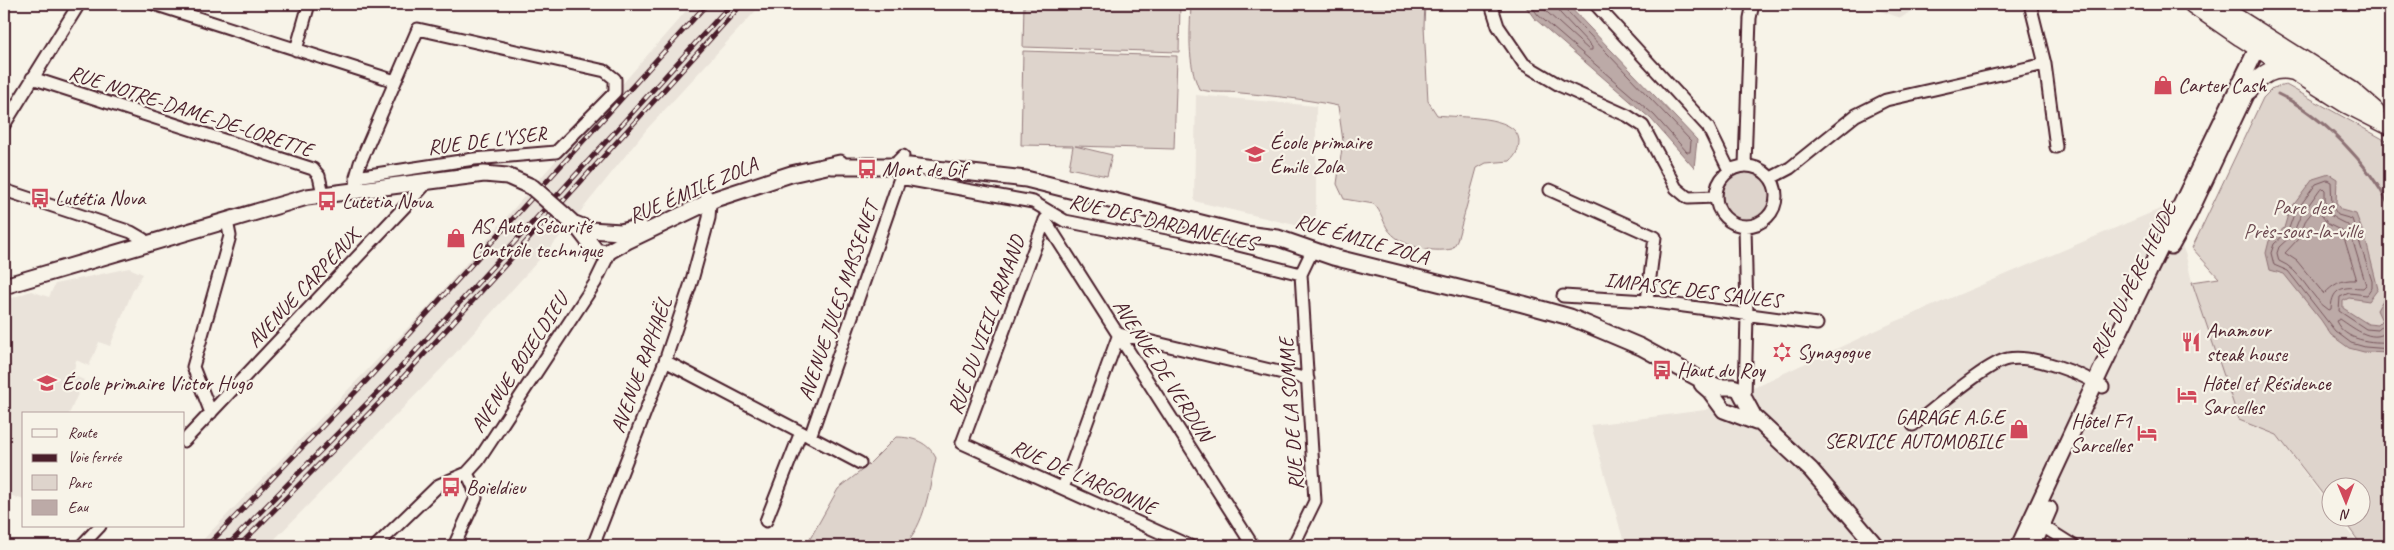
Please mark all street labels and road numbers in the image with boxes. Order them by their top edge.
street label: RUE NOTRE-DAME-DE-LORETTE [66,59,318,163]
street label: RUE DE L'YSER [426,120,549,160]
street label: RUE ÉMILE ZOLA [625,151,763,229]
street label: RUE DES DARDANELLES [1067,188,1263,257]
street label: AVENUE JULES MASSENET [792,194,886,404]
street label: RUE DU PÈRE HEUDE [2084,195,2183,362]
street label: RUE ÉMILE ZOLA [1292,208,1433,271]
street label: AVENUE CARPEAUX [241,221,367,353]
street label: RUE DU VIEIL ARMAND [942,230,1031,418]
street label: IMPASSE DES SAULES [1603,266,1786,314]
street label: AVENUE BOIELDIEU [464,285,576,437]
street label: AVENUE RAPHAËL [604,293,678,436]
street label: AVENUE DE VERDUN [1107,294,1220,449]
street label: RUE DE LA SOMME [1273,334,1309,491]
street label: RUE DE L'ARGONNE [1007,433,1163,522]

